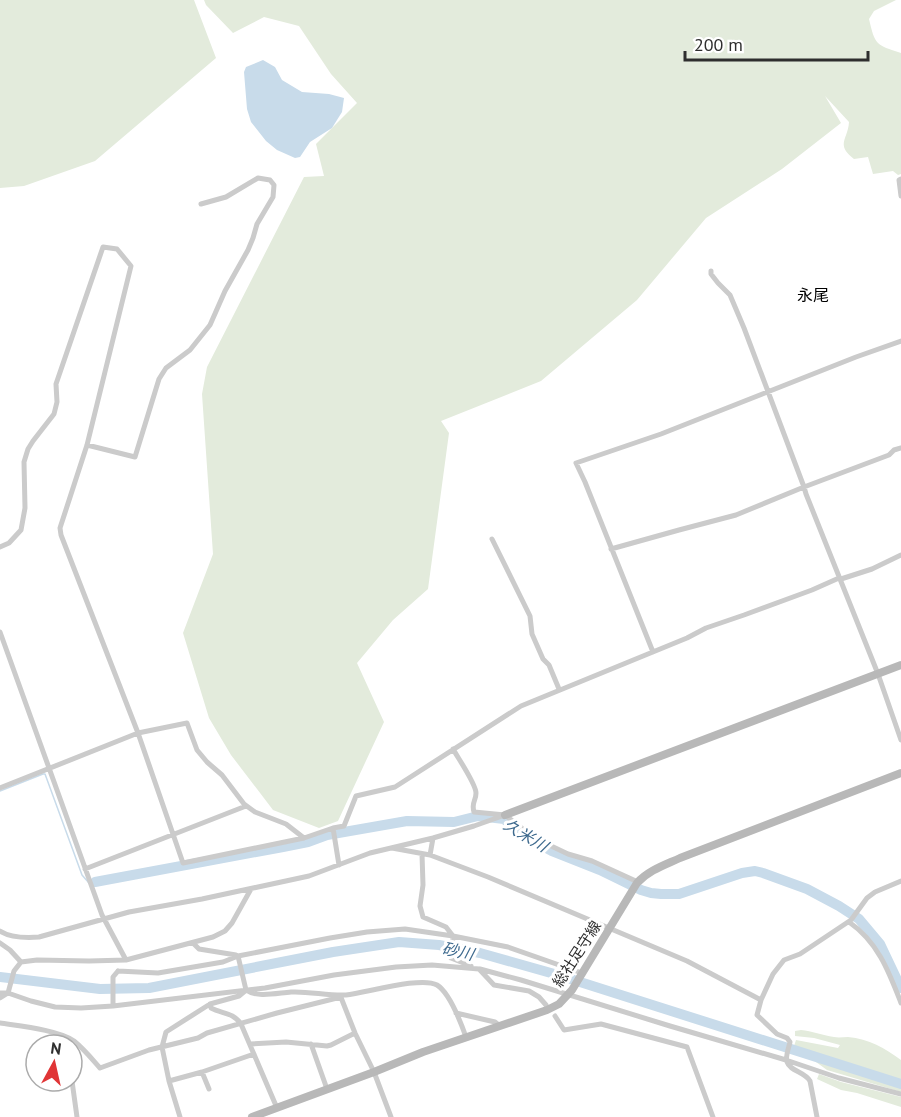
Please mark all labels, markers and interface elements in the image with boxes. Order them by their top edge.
scale bar [685,24,868,62]
text: 200 m [694,33,743,56]
district label: 永尾 [797,285,829,305]
water label: 久米川 [500,814,553,857]
street label: 総社足守線 [548,917,605,990]
water label: 砂川 [440,938,478,965]
north arrow [24,1033,84,1093]
text: N [49,1038,63,1059]

